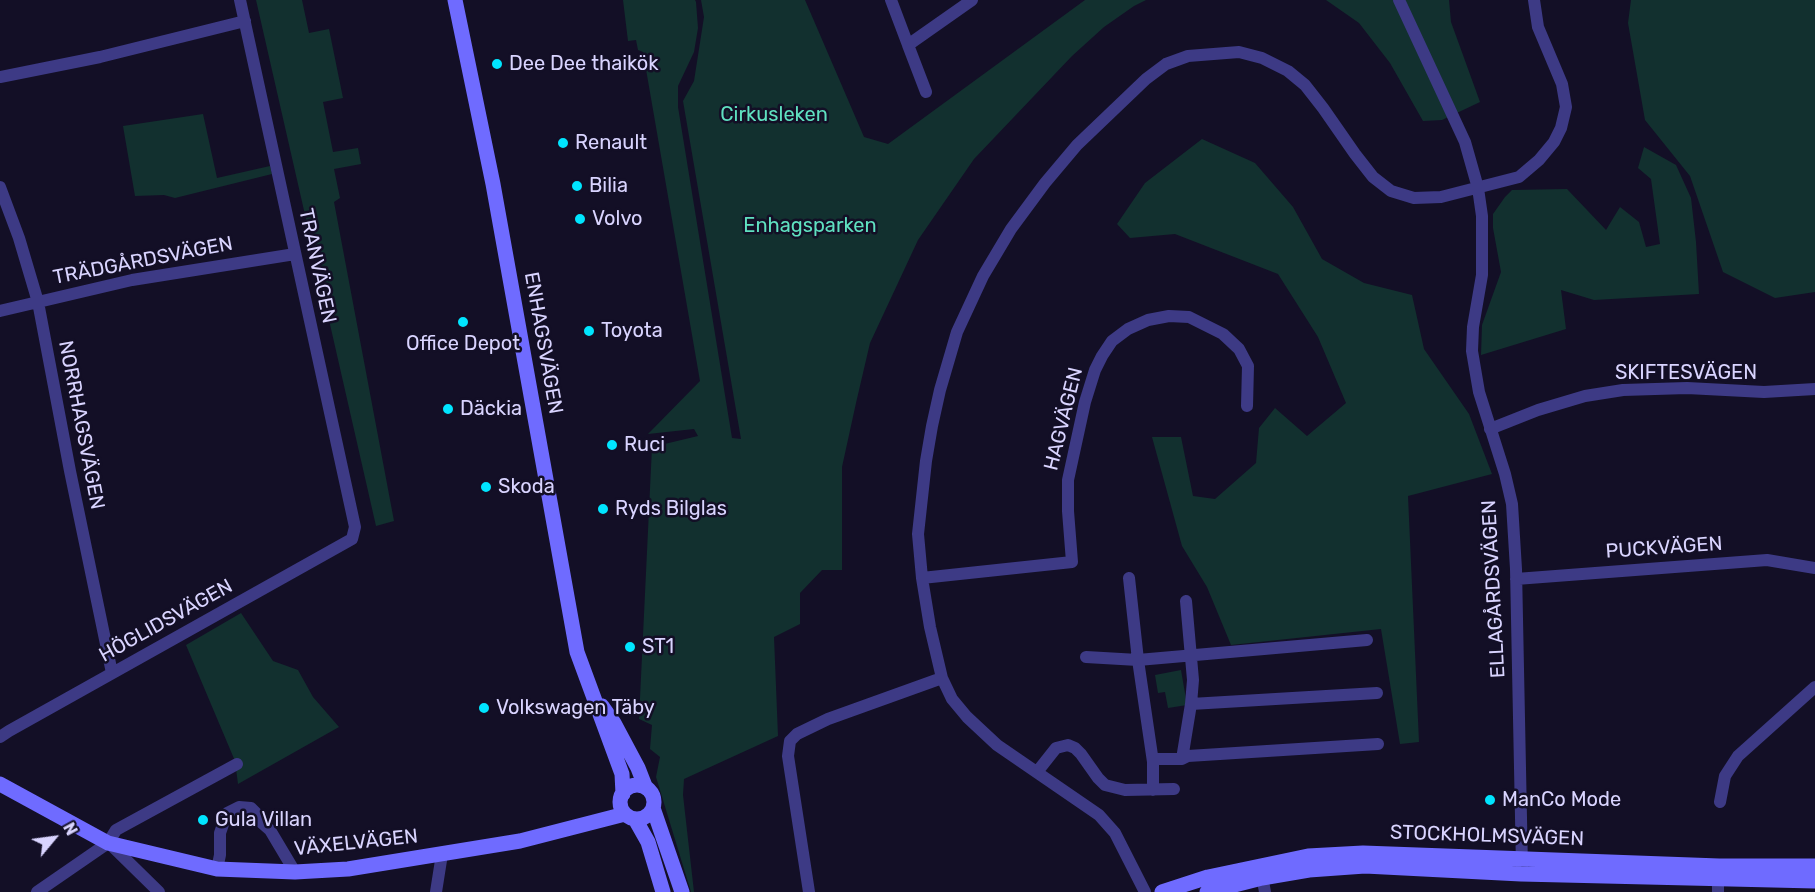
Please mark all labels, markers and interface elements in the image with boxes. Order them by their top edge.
place label: Dee Dee thaikök [509,52,659,76]
marker: Dee Dee thaikök [490,57,504,71]
park label: Cirkusleken [720,103,828,127]
place label: Renault [575,131,647,155]
marker: Renault [556,136,570,150]
place label: Bilia [589,174,628,198]
marker: Bilia [570,179,584,193]
street label: TRANVÄGEN [293,206,341,326]
place label: Volvo [592,207,643,231]
marker: Volvo [573,212,587,226]
park label: Enhagsparken [743,214,877,238]
street label: TRÄDGÅRDSVÄGEN [51,232,235,290]
street label: ENHAGSVÄGEN [519,270,567,416]
marker: Office Depot [456,315,470,329]
place label: Toyota [601,319,663,343]
marker: Toyota [582,324,596,338]
place label: Office Depot [406,332,520,356]
street label: NORRHAGSVÄGEN [53,339,109,511]
street label: SKIFTESVÄGEN [1615,361,1757,385]
street label: HAGVÄGEN [1040,365,1088,473]
place label: Däckia [460,397,522,421]
marker: Däckia [441,402,455,416]
place label: Ruci [624,433,665,457]
marker: Ruci [605,438,619,452]
place label: Skoda [498,475,555,499]
marker: Skoda [479,480,493,494]
place label: Ryds Bilglas [615,497,727,521]
street label: ELLAGÅRDSVÄGEN [1477,499,1511,679]
marker: Ryds Bilglas [596,502,610,516]
street label: PUCKVÄGEN [1605,532,1723,564]
street label: HÖGLIDSVÄGEN [95,574,237,668]
place label: ST1 [642,635,674,659]
marker: ST1 [623,640,637,654]
place label: Volkswagen Täby [496,696,655,720]
marker: Volkswagen Täby [477,701,491,715]
place label: ManCo Mode [1502,788,1621,812]
marker: ManCo Mode [1483,793,1497,807]
north arrow [24,808,84,868]
place label: Gula Villan [215,808,312,832]
marker: Gula Villan [196,813,210,827]
text: N [59,819,81,839]
street label: STOCKHOLMSVÄGEN [1390,821,1584,851]
street label: VÄXELVÄGEN [293,825,419,861]

